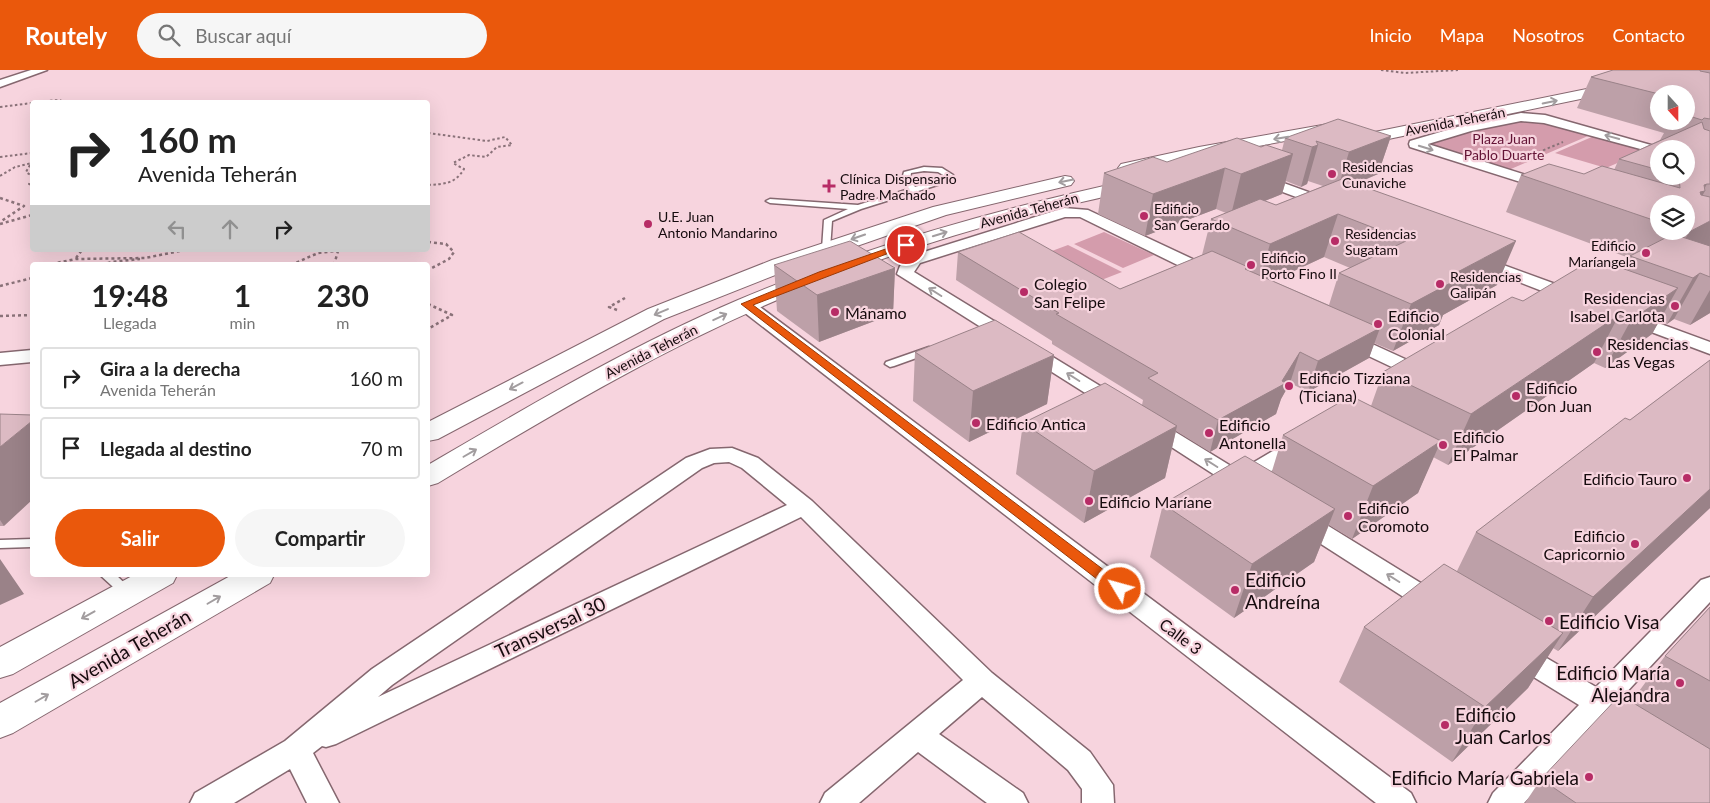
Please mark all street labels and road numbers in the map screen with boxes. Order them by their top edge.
street label: Avenida Teherán [1404,103,1506,139]
street label: Avenida Teherán [978,189,1080,231]
street label: Avenida Teherán [602,320,700,382]
street label: Transversal 30 [491,591,609,663]
street label: Avenida Teherán [64,604,194,692]
street label: Calle 3 [1156,614,1206,658]

